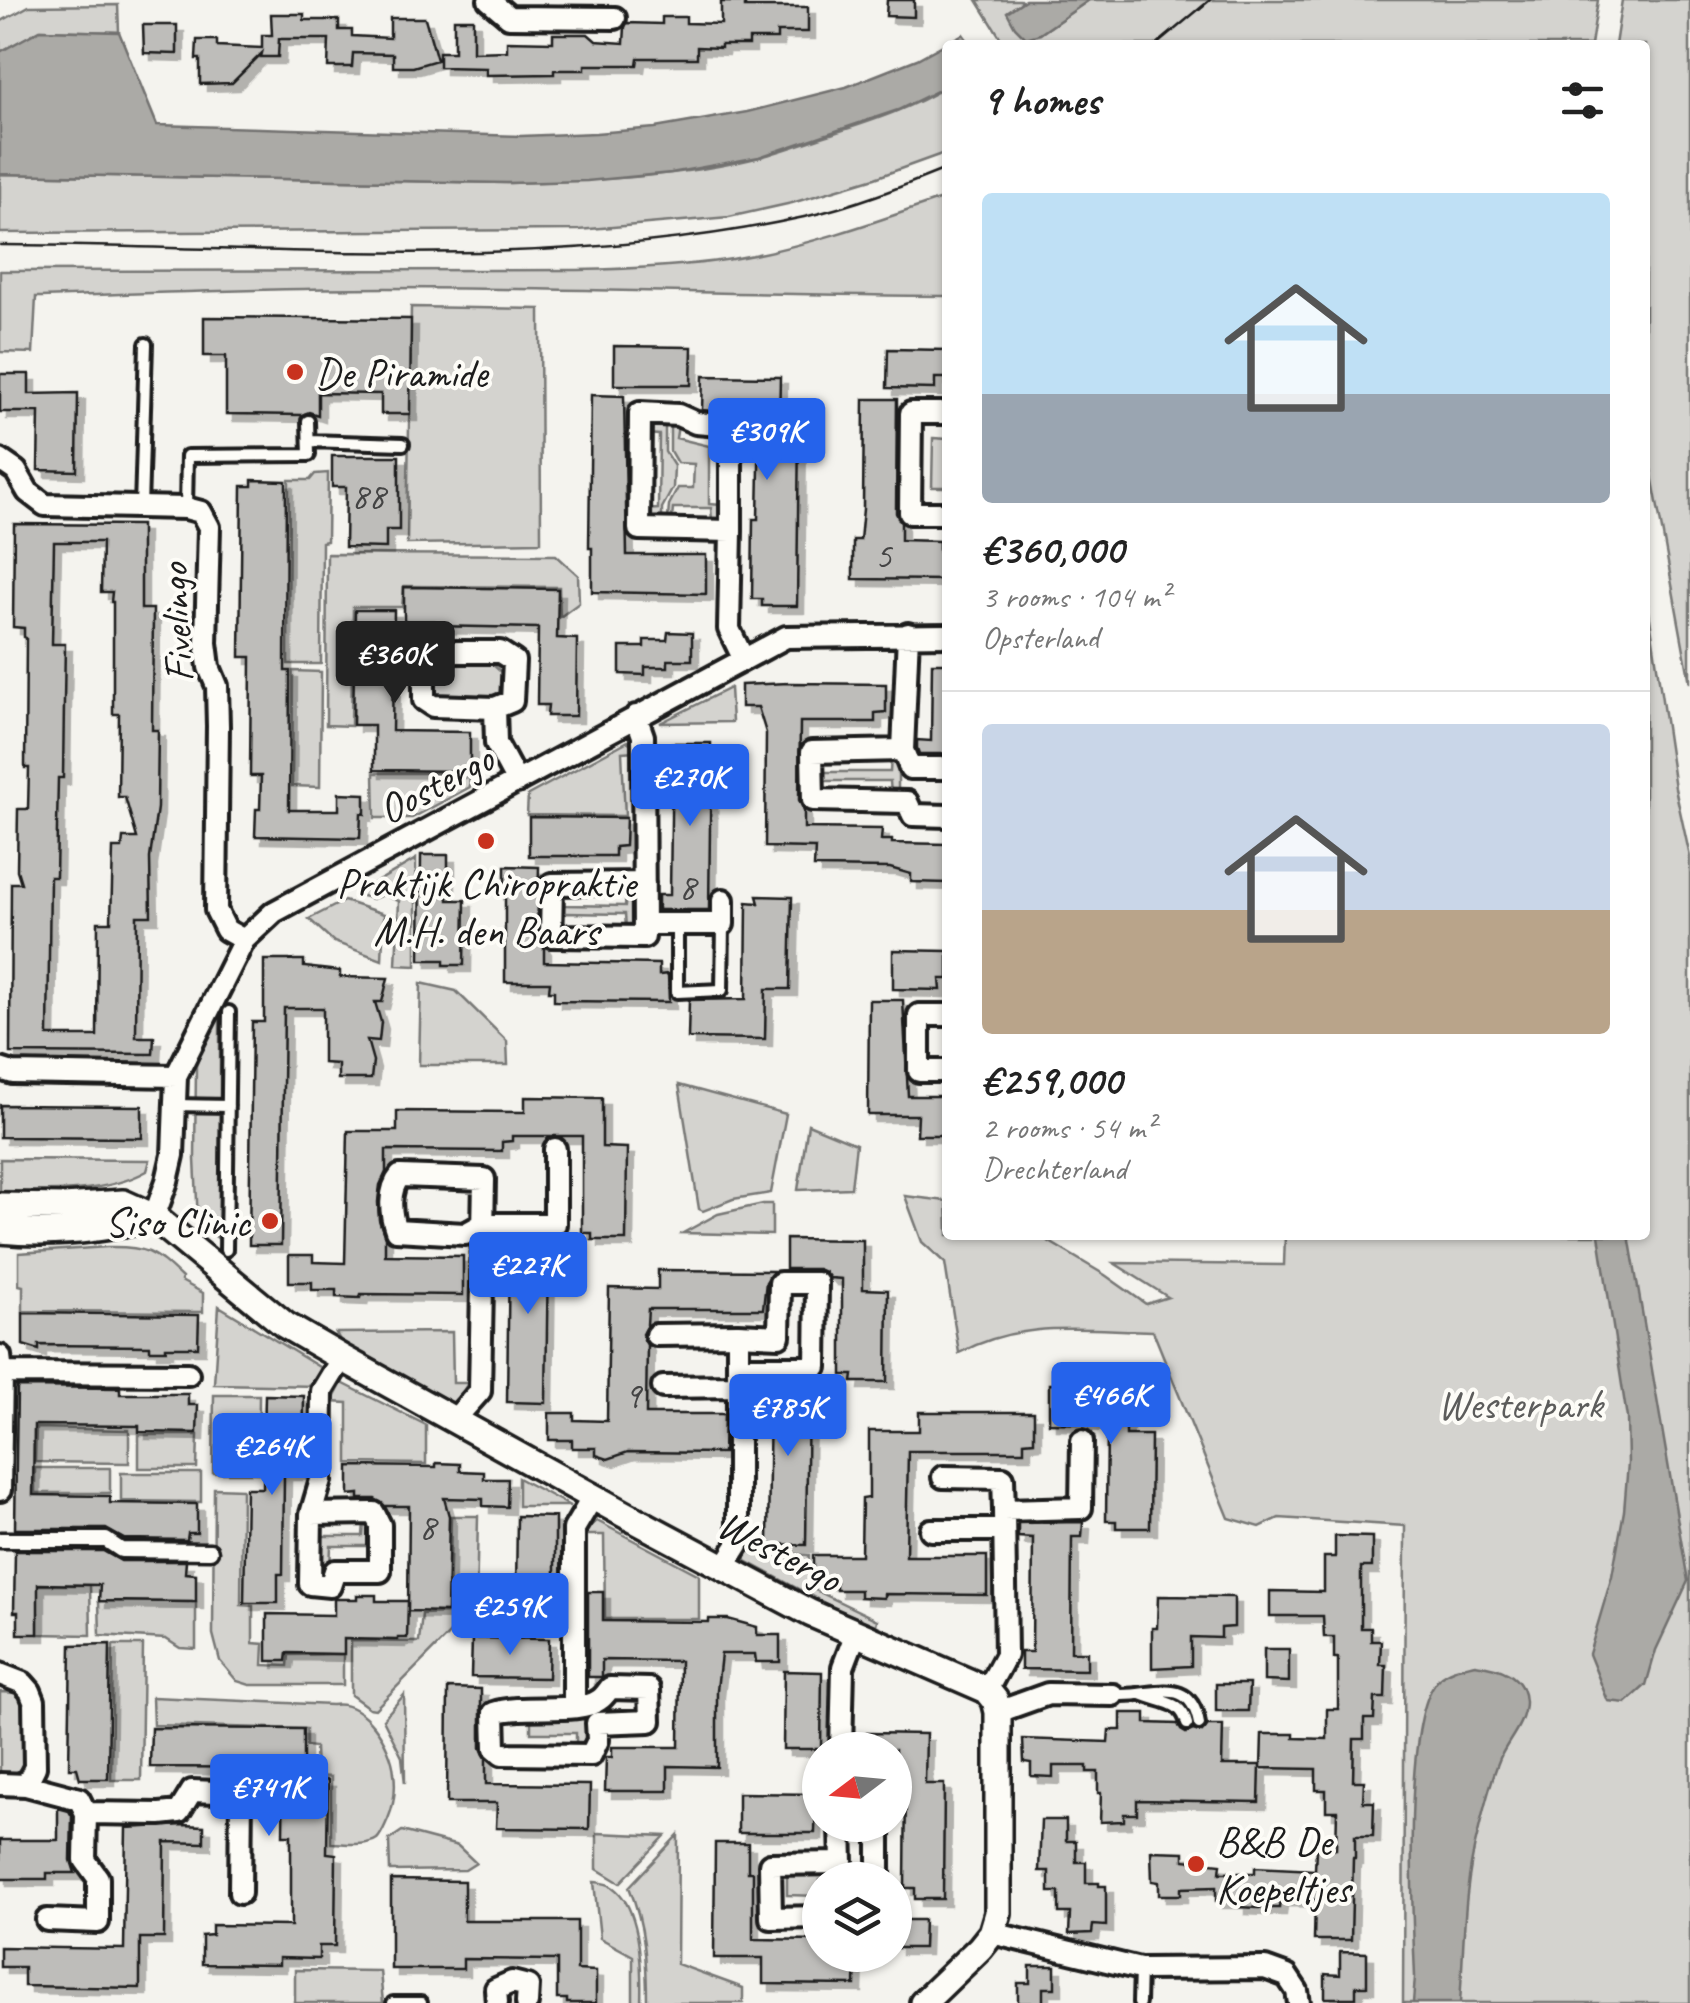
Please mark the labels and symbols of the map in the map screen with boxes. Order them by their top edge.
place label: De Piramide [315,347,490,400]
marker: De Piramide [284,361,306,383]
pin: €309K [697,398,837,483]
house number: 88 [351,472,389,519]
house number: 5 [874,532,893,579]
street label: Fivelingo [147,560,206,684]
pin: €360K [325,621,465,706]
street label: Oostergo [369,731,504,837]
pin: €270K [620,744,760,829]
marker: Praktijk Chiropraktie M.H. den Baars [475,830,497,852]
place label: Praktijk Chiropraktie M.H. den Baars [336,857,639,958]
house number: 8 [678,863,699,910]
place label: Siso Clinic [105,1196,252,1249]
marker: Siso Clinic [259,1210,281,1232]
pin: €227K [458,1232,598,1317]
pin: €466K [1041,1362,1181,1447]
house number: 9 [623,1371,643,1418]
pin: €785K [718,1374,858,1459]
park label: Westerpark [1438,1378,1605,1431]
pin: €264K [202,1413,342,1498]
street label: Westergo [709,1498,852,1606]
house number: 8 [418,1503,439,1550]
pin: €259K [440,1573,580,1658]
north arrow [802,1732,912,1842]
pin: €741K [199,1754,339,1839]
place label: B&B De Koepeltjes [1216,1815,1354,1916]
marker: B&B De Koepeltjes [1185,1853,1207,1875]

